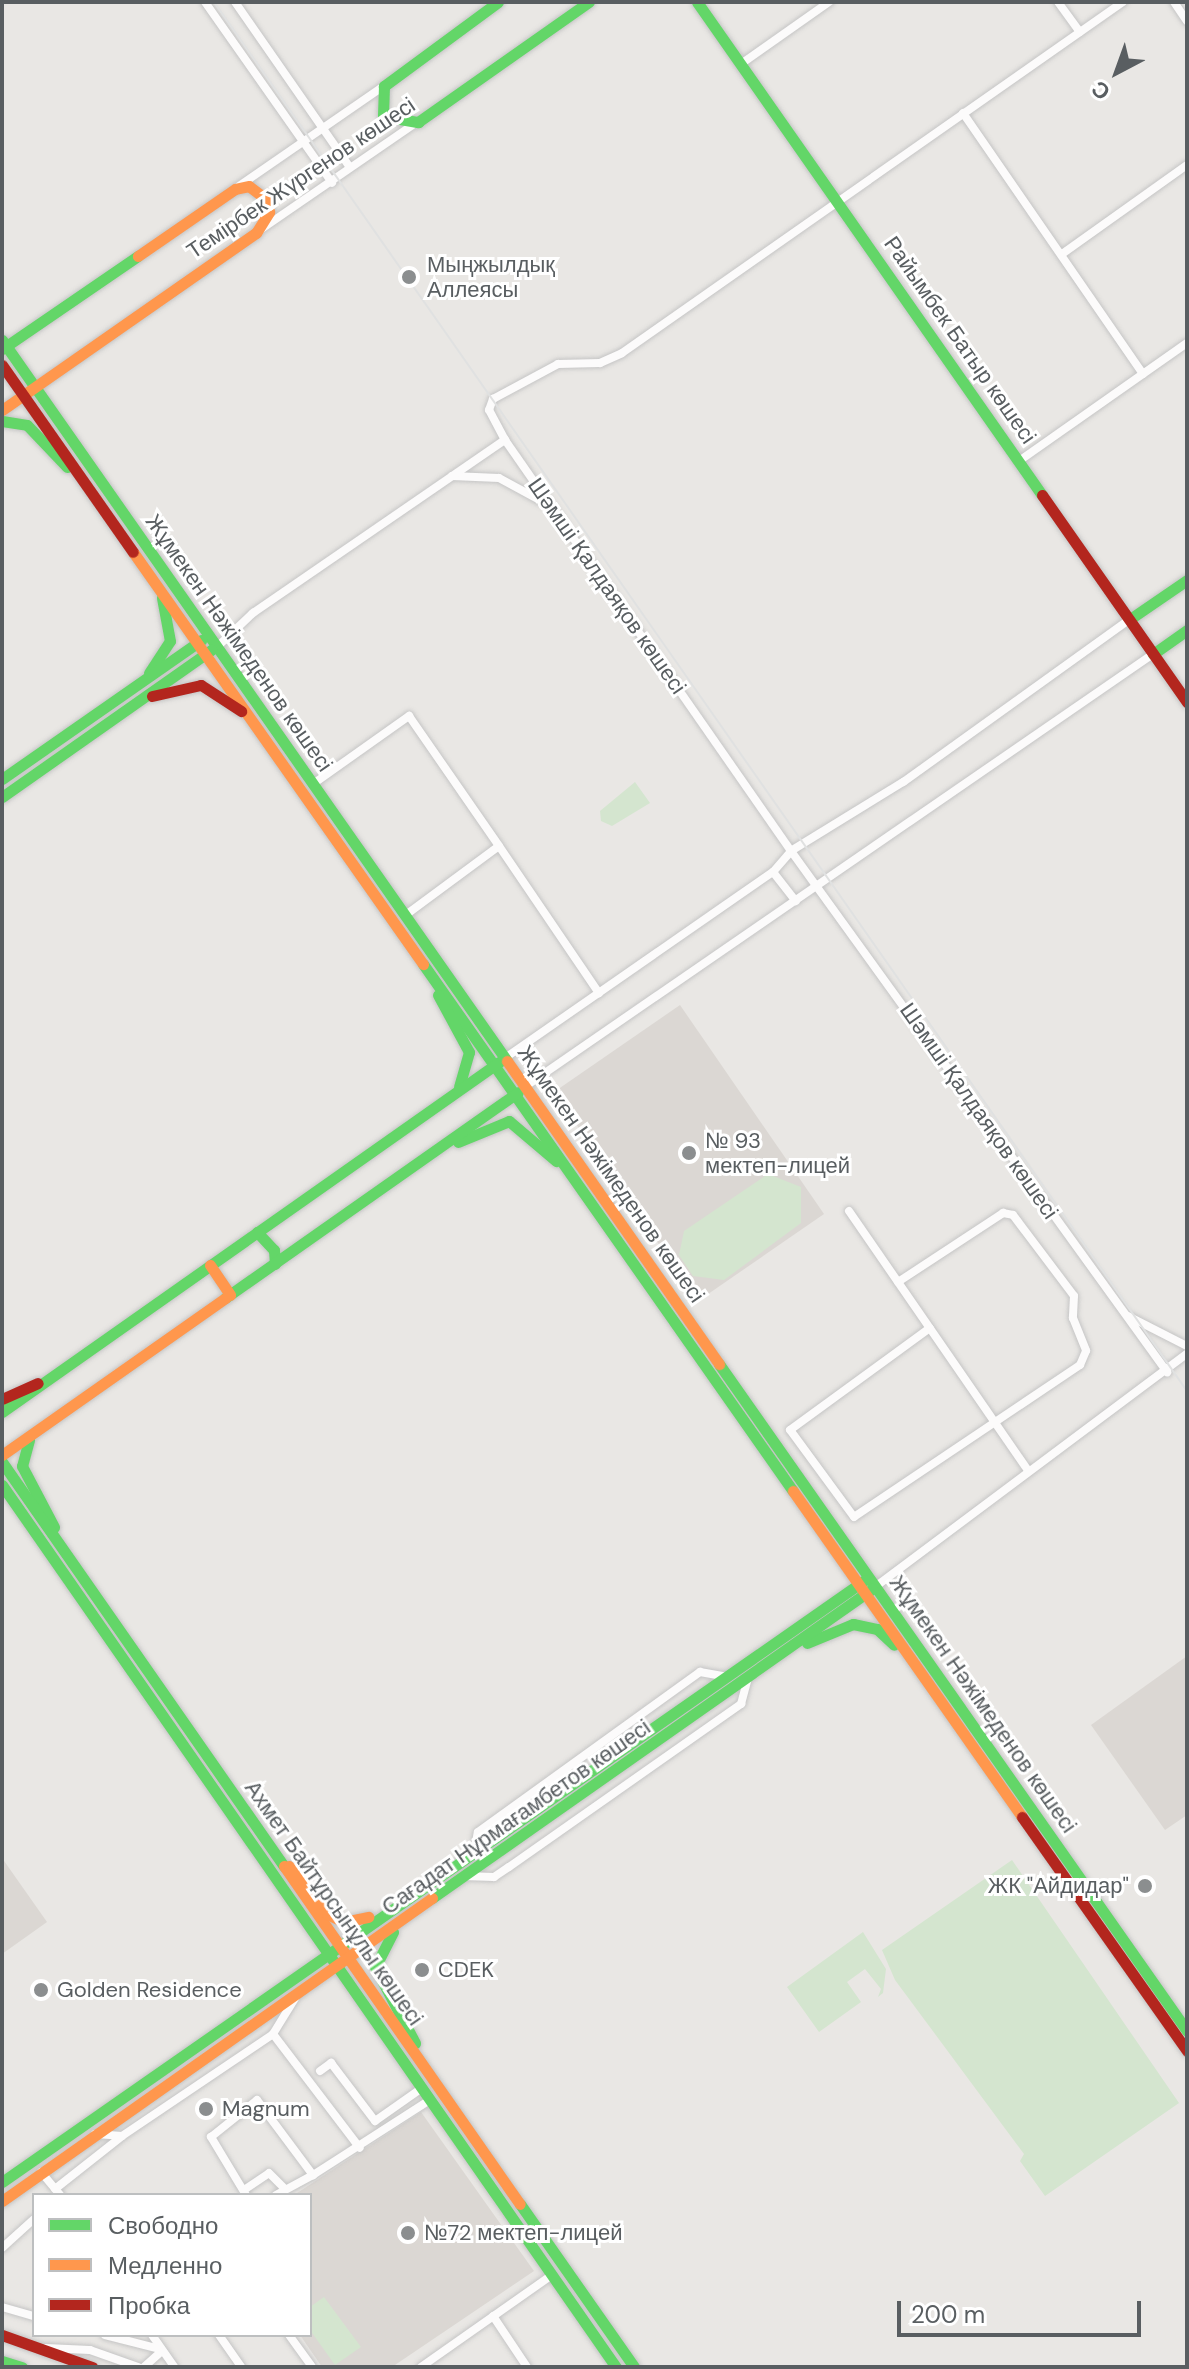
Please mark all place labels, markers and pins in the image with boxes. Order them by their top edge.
place label: Мыңжылдық Аллеясы [427,251,555,302]
marker: Мыңжылдық Аллеясы [398,266,420,288]
place label: № 93 мектеп-лицей [705,1127,850,1178]
marker: № 93 мектеп-лицей [680,1144,698,1162]
place label: ЖК "Айдидар" [988,1873,1129,1899]
marker: ЖК "Айдидар" [1136,1877,1154,1895]
place label: CDEK [438,1957,494,1983]
marker: CDEK [413,1961,431,1979]
place label: Golden Residence [57,1977,242,2003]
marker: Golden Residence [32,1981,50,1999]
place label: Magnum [222,2096,310,2122]
marker: Magnum [197,2100,215,2118]
place label: №72 мектеп-лицей [424,2220,622,2246]
marker: №72 мектеп-лицей [399,2224,417,2242]

